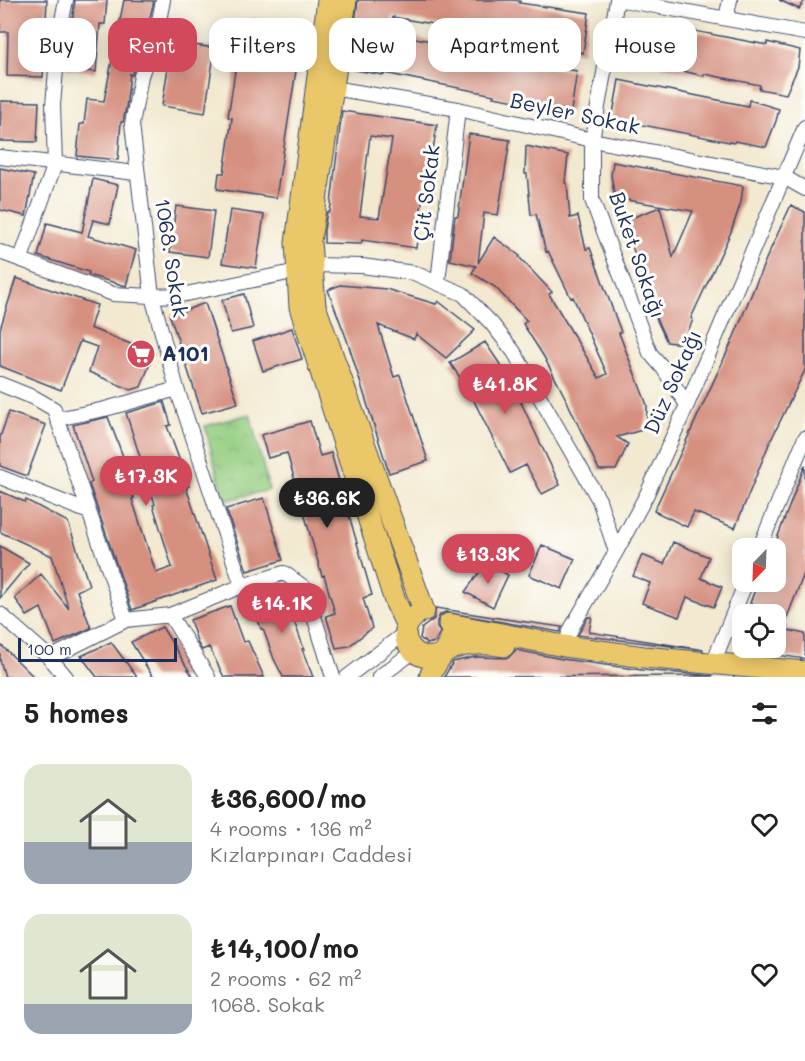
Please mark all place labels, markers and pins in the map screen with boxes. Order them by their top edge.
supermarket icon: A101 [125,338,157,370]
place label: A101 [162,339,209,366]
pin: ₺41.8K [456,364,554,415]
pin: ₺17.3K [97,456,195,507]
pin: ₺36.6K [278,478,376,529]
pin: ₺13.3K [439,534,537,585]
pin: ₺14.1K [233,583,331,634]

